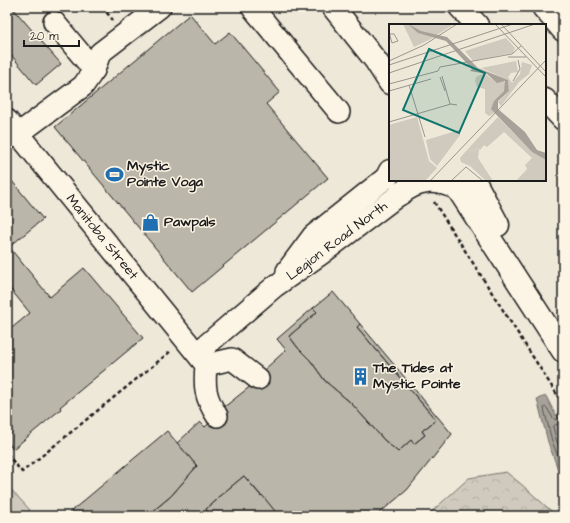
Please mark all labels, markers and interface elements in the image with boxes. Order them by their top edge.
scale bar [24,22,79,48]
inset map [389,24,546,181]
text: 20 m [30,28,59,45]
place label: Mystic Pointe Voga [127,156,204,193]
sports icon: Mystic Pointe Voga [104,164,124,184]
street label: Manitoba Street [61,190,143,284]
street label: Legion Road North [282,196,392,286]
shop icon: Pawpals [141,212,161,232]
place label: Pawpals [164,212,216,232]
place label: The Tides at Mystic Pointe [372,358,461,394]
building icon: The Tides at Mystic Pointe [350,366,370,386]

